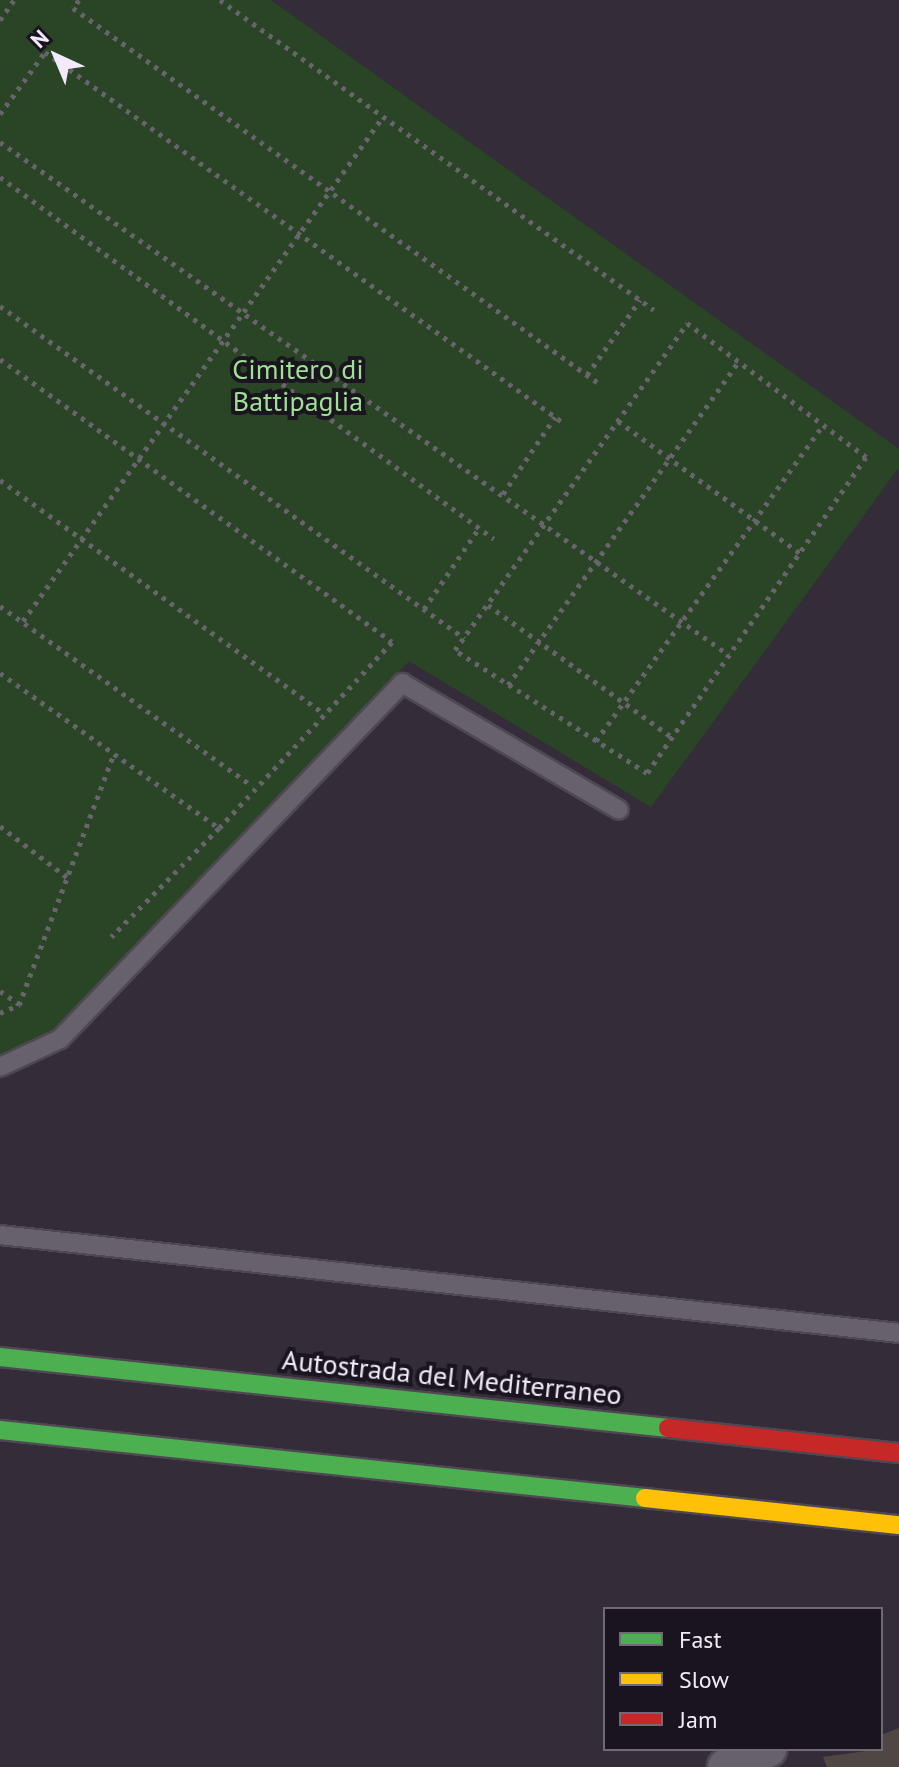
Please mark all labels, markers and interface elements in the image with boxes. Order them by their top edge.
north arrow [16,16,96,96]
text: N [24,24,54,54]
park label: Cimitero di Battipaglia [232,352,364,418]
street label: Autostrada del Mediterraneo [281,1342,623,1412]
legend [603,1607,883,1751]
text: Fast [679,1624,722,1655]
text: Slow [679,1664,729,1695]
text: Jam [679,1704,717,1735]

